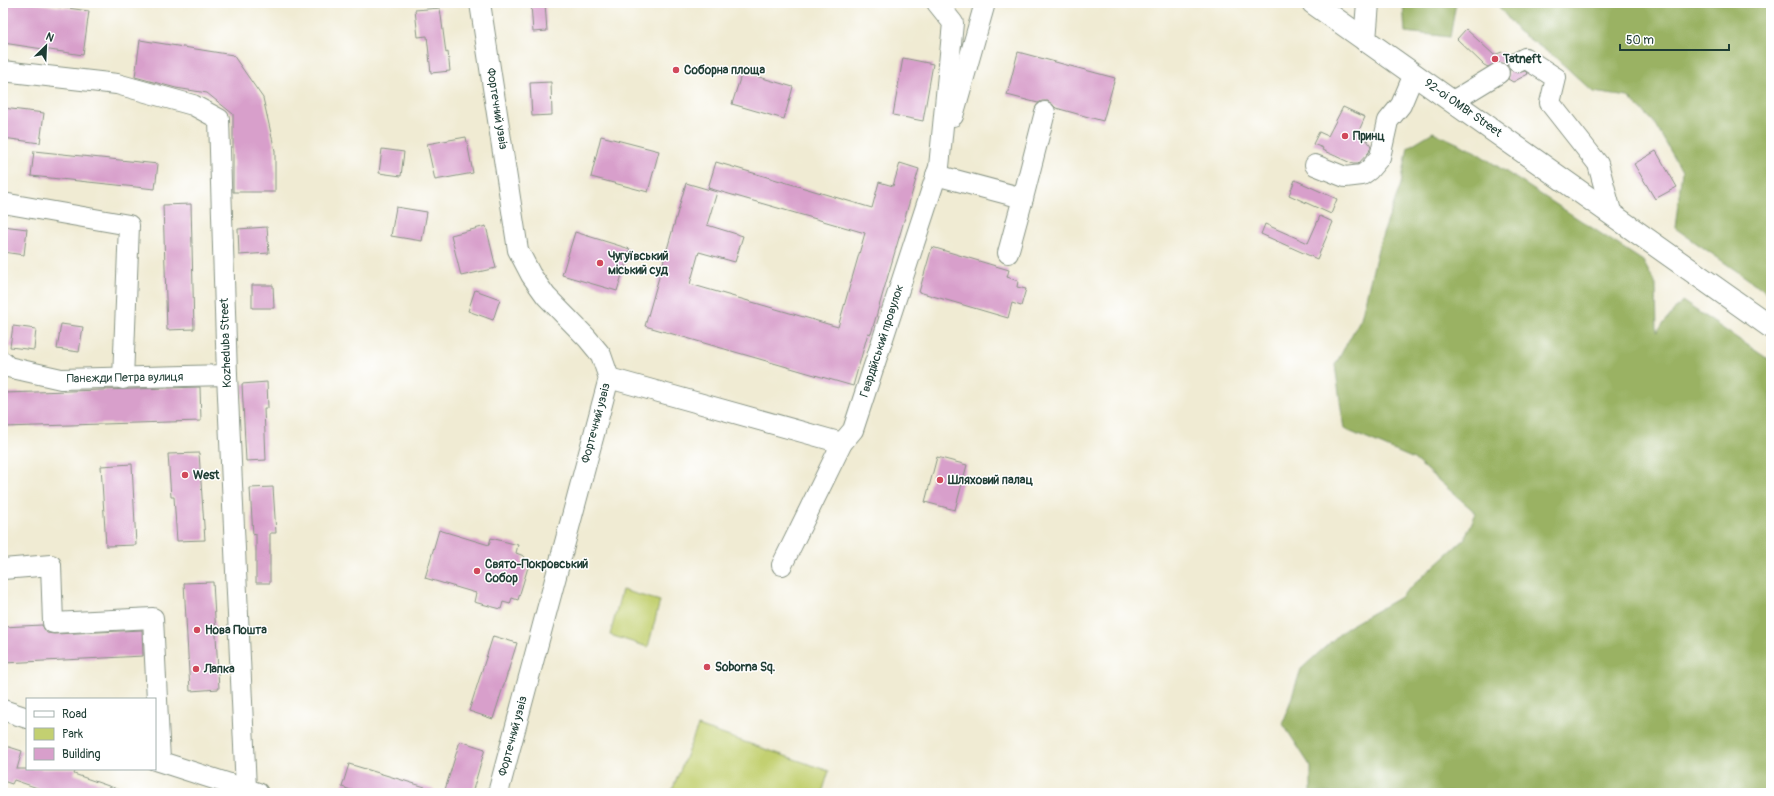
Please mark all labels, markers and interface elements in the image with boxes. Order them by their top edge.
north arrow [26,26,66,66]
scale bar [1620,26,1729,52]
text: N [44,30,56,45]
text: 50 m [1626,33,1654,48]
place label: Tatneft [1502,52,1543,67]
marker: Tatneft [1490,54,1500,64]
place label: Соборна площа [684,63,766,78]
marker: Соборна площа [671,65,681,75]
street label: Фортечний узвіз [483,67,511,151]
street label: 92-oi OMBr Street [1421,76,1505,141]
place label: Принц [1353,129,1385,144]
marker: Принц [1340,131,1350,141]
place label: Чугуївський міський суд [608,249,669,278]
marker: Чугуївський міський суд [595,258,605,268]
street label: Гвардійський провулок [857,283,907,399]
street label: Kozheduba Street [217,298,235,388]
street label: Панєжди Петра вулиця [66,369,184,387]
street label: Фортечний узвіз [578,381,614,465]
place label: West [193,468,221,483]
marker: West [180,470,190,480]
place label: Шляховий палац [947,473,1033,488]
marker: Шляховий палац [935,475,945,485]
place label: Свято-Покровський Собор [485,557,589,586]
marker: Свято-Покровський Собор [472,566,482,576]
place label: Нова Пошта [205,623,267,638]
marker: Нова Пошта [192,625,202,635]
place label: Soborna Sq. [715,660,776,675]
place label: Лапка [203,662,235,677]
marker: Soborna Sq. [702,662,712,672]
marker: Лапка [191,664,201,674]
street label: Фортечний узвіз [495,694,531,778]
legend [26,698,156,770]
text: Road [62,707,87,722]
text: Park [62,727,83,742]
text: Building [62,747,101,762]

